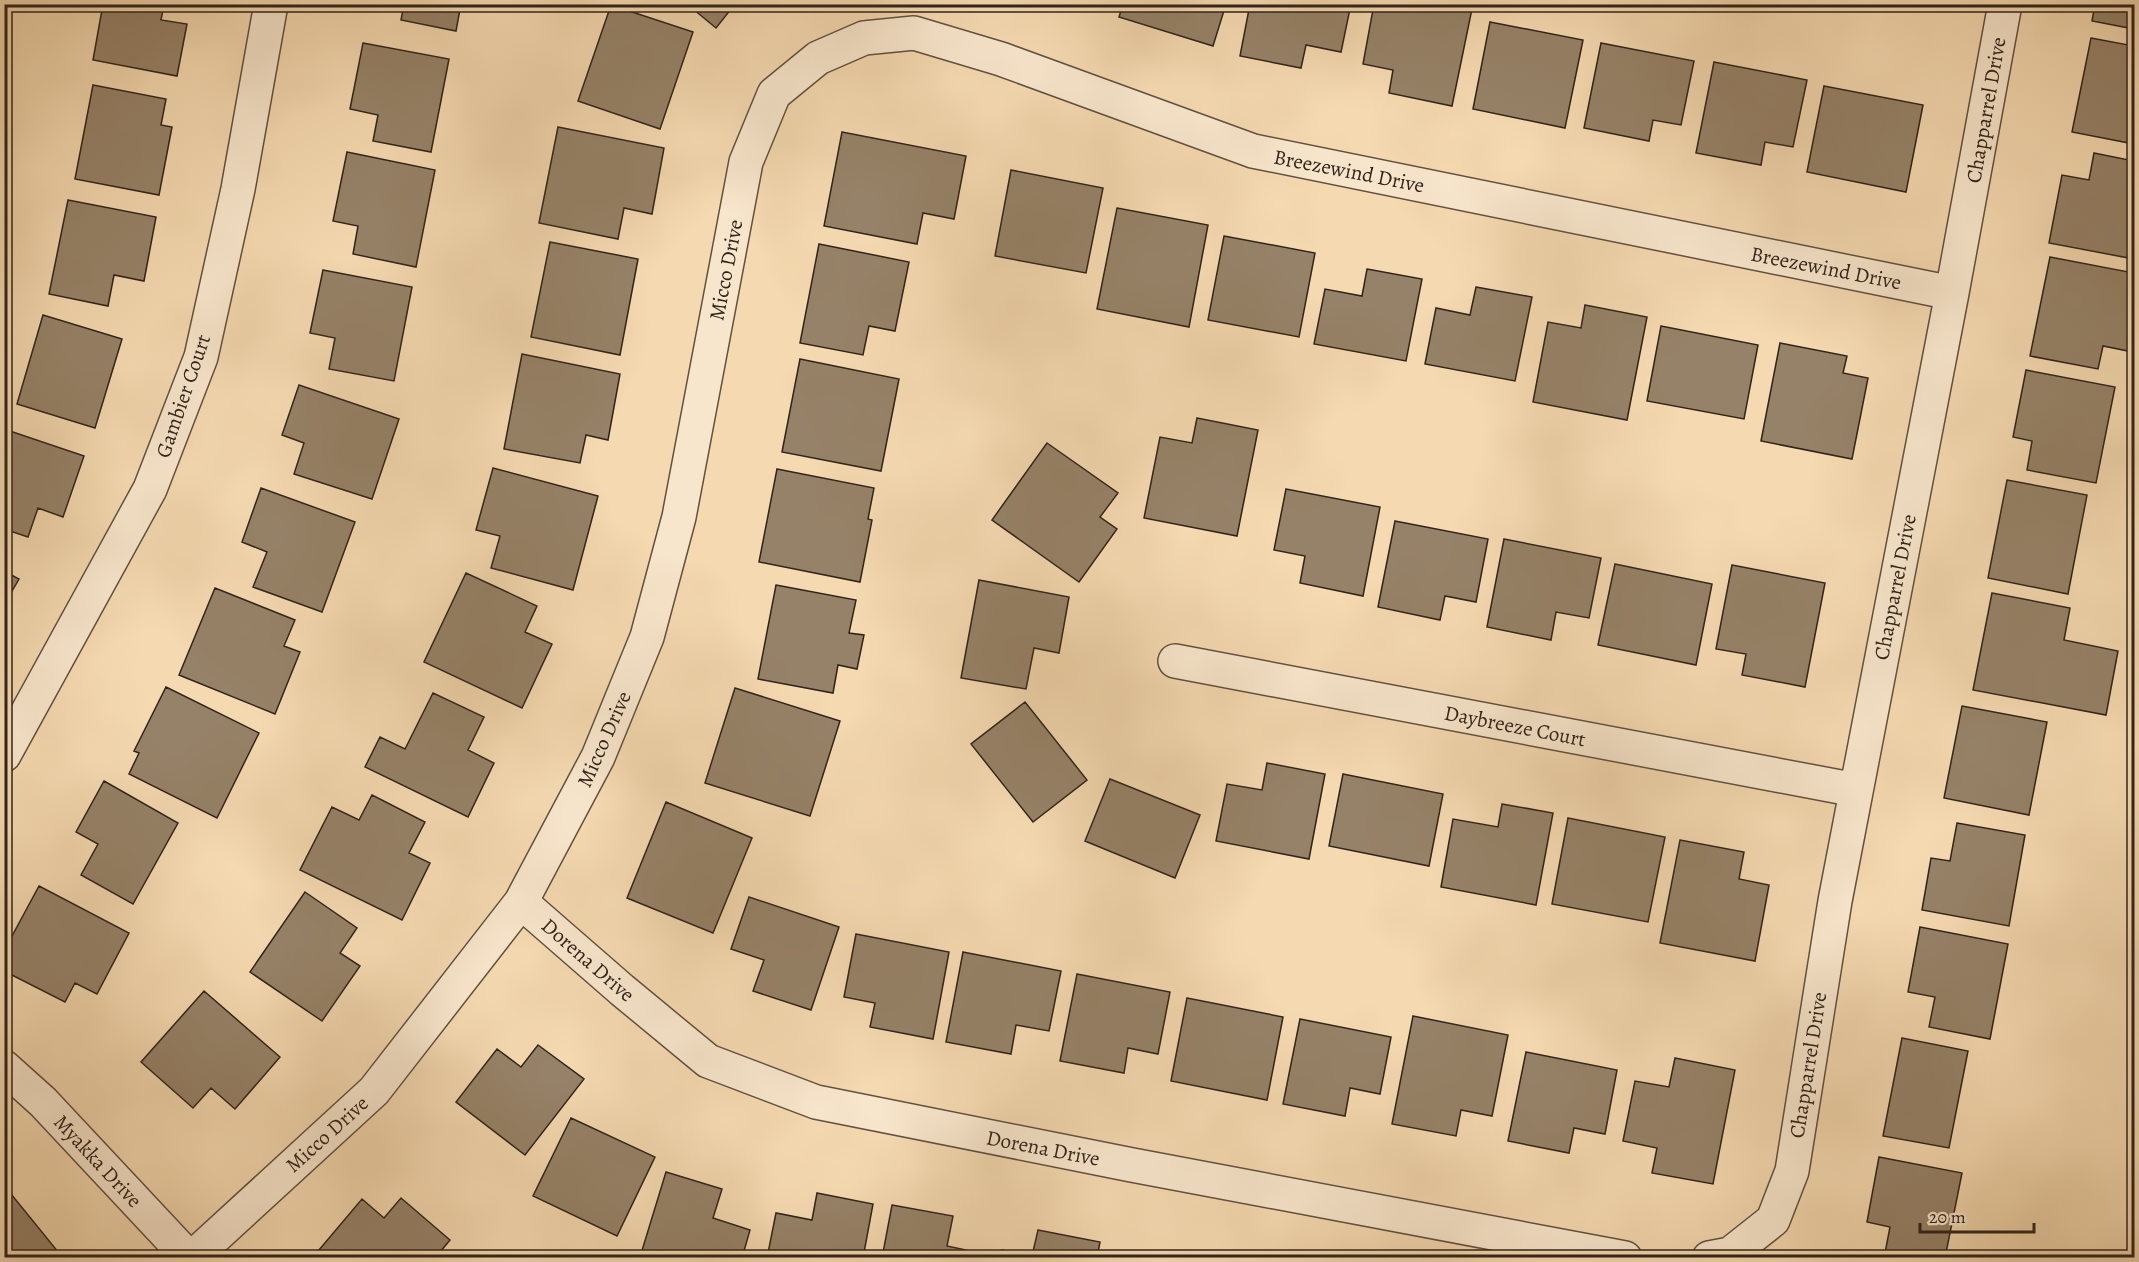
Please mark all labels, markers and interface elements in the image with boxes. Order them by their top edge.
street label: Chapparrel Drive [1959,35,2013,185]
street label: Breezewind Drive [1271,143,1427,199]
street label: Micco Drive [702,217,750,323]
street label: Breezewind Drive [1748,240,1904,296]
street label: Gambier Court [149,331,217,461]
street label: Chapparrel Drive [1867,512,1923,662]
street label: Micco Drive [570,687,638,791]
street label: Daybreeze Court [1442,699,1588,753]
street label: Dorena Drive [535,912,641,1008]
street label: Chapparrel Drive [1783,990,1833,1140]
street label: Micco Drive [280,1089,374,1179]
street label: Myakka Drive [48,1108,148,1214]
street label: Dorena Drive [984,1123,1102,1173]
scale bar [1920,1196,2034,1234]
text: 20 m [1929,1205,1966,1229]

